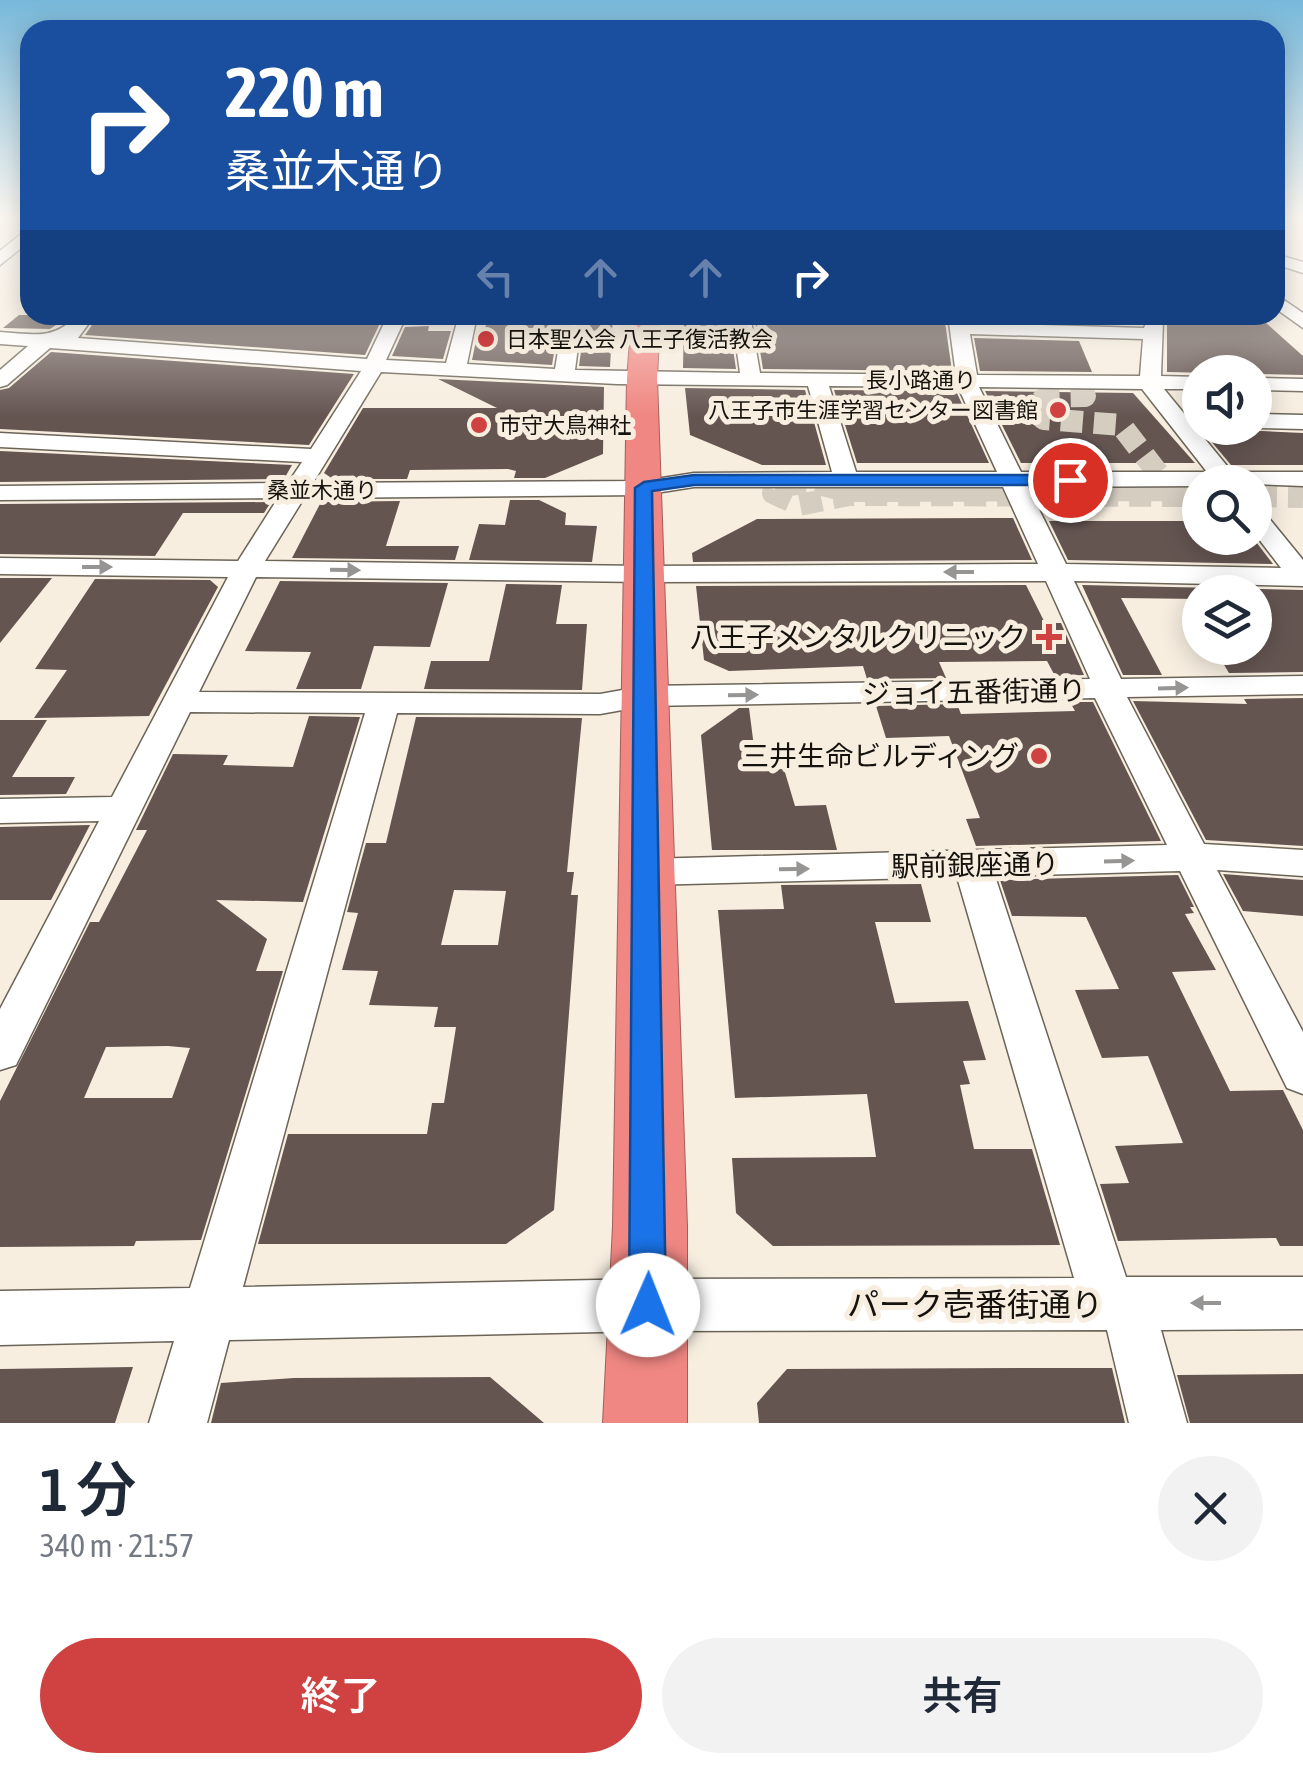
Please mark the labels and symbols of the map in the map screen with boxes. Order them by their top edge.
place label: 日本聖公会 八王子復活教会 [506,326,773,352]
marker: 日本聖公会 八王子復活教会 [475,328,497,350]
street label: 長小路通り [866,367,976,393]
place label: 八王子市生涯学習センター図書館 [708,397,1038,423]
marker: 八王子市生涯学習センター図書館 [1047,399,1069,421]
place label: 市守大鳥神社 [499,412,631,438]
marker: 市守大鳥神社 [468,414,490,436]
pin [1028,438,1113,523]
street label: 桑並木通り [267,477,377,503]
one-way arrow [82,559,114,575]
one-way arrow [329,562,361,578]
one-way arrow [943,564,975,580]
place label: 八王子メンタルクリニック [690,621,1026,653]
marker: 八王子メンタルクリニック [1036,624,1062,650]
street label: ジョイ五番街通り [862,674,1086,710]
one-way arrow [1157,680,1189,696]
one-way arrow [727,687,759,703]
place label: 三井生命ビルディング [741,740,1019,772]
marker: 三井生命ビルディング [1028,745,1050,767]
street label: 駅前銀座通り [891,848,1059,882]
one-way arrow [1103,852,1135,868]
one-way arrow [778,860,810,876]
position arrow [596,1253,700,1357]
street label: パーク壱番街通り [847,1286,1103,1323]
one-way arrow [1189,1295,1221,1311]

